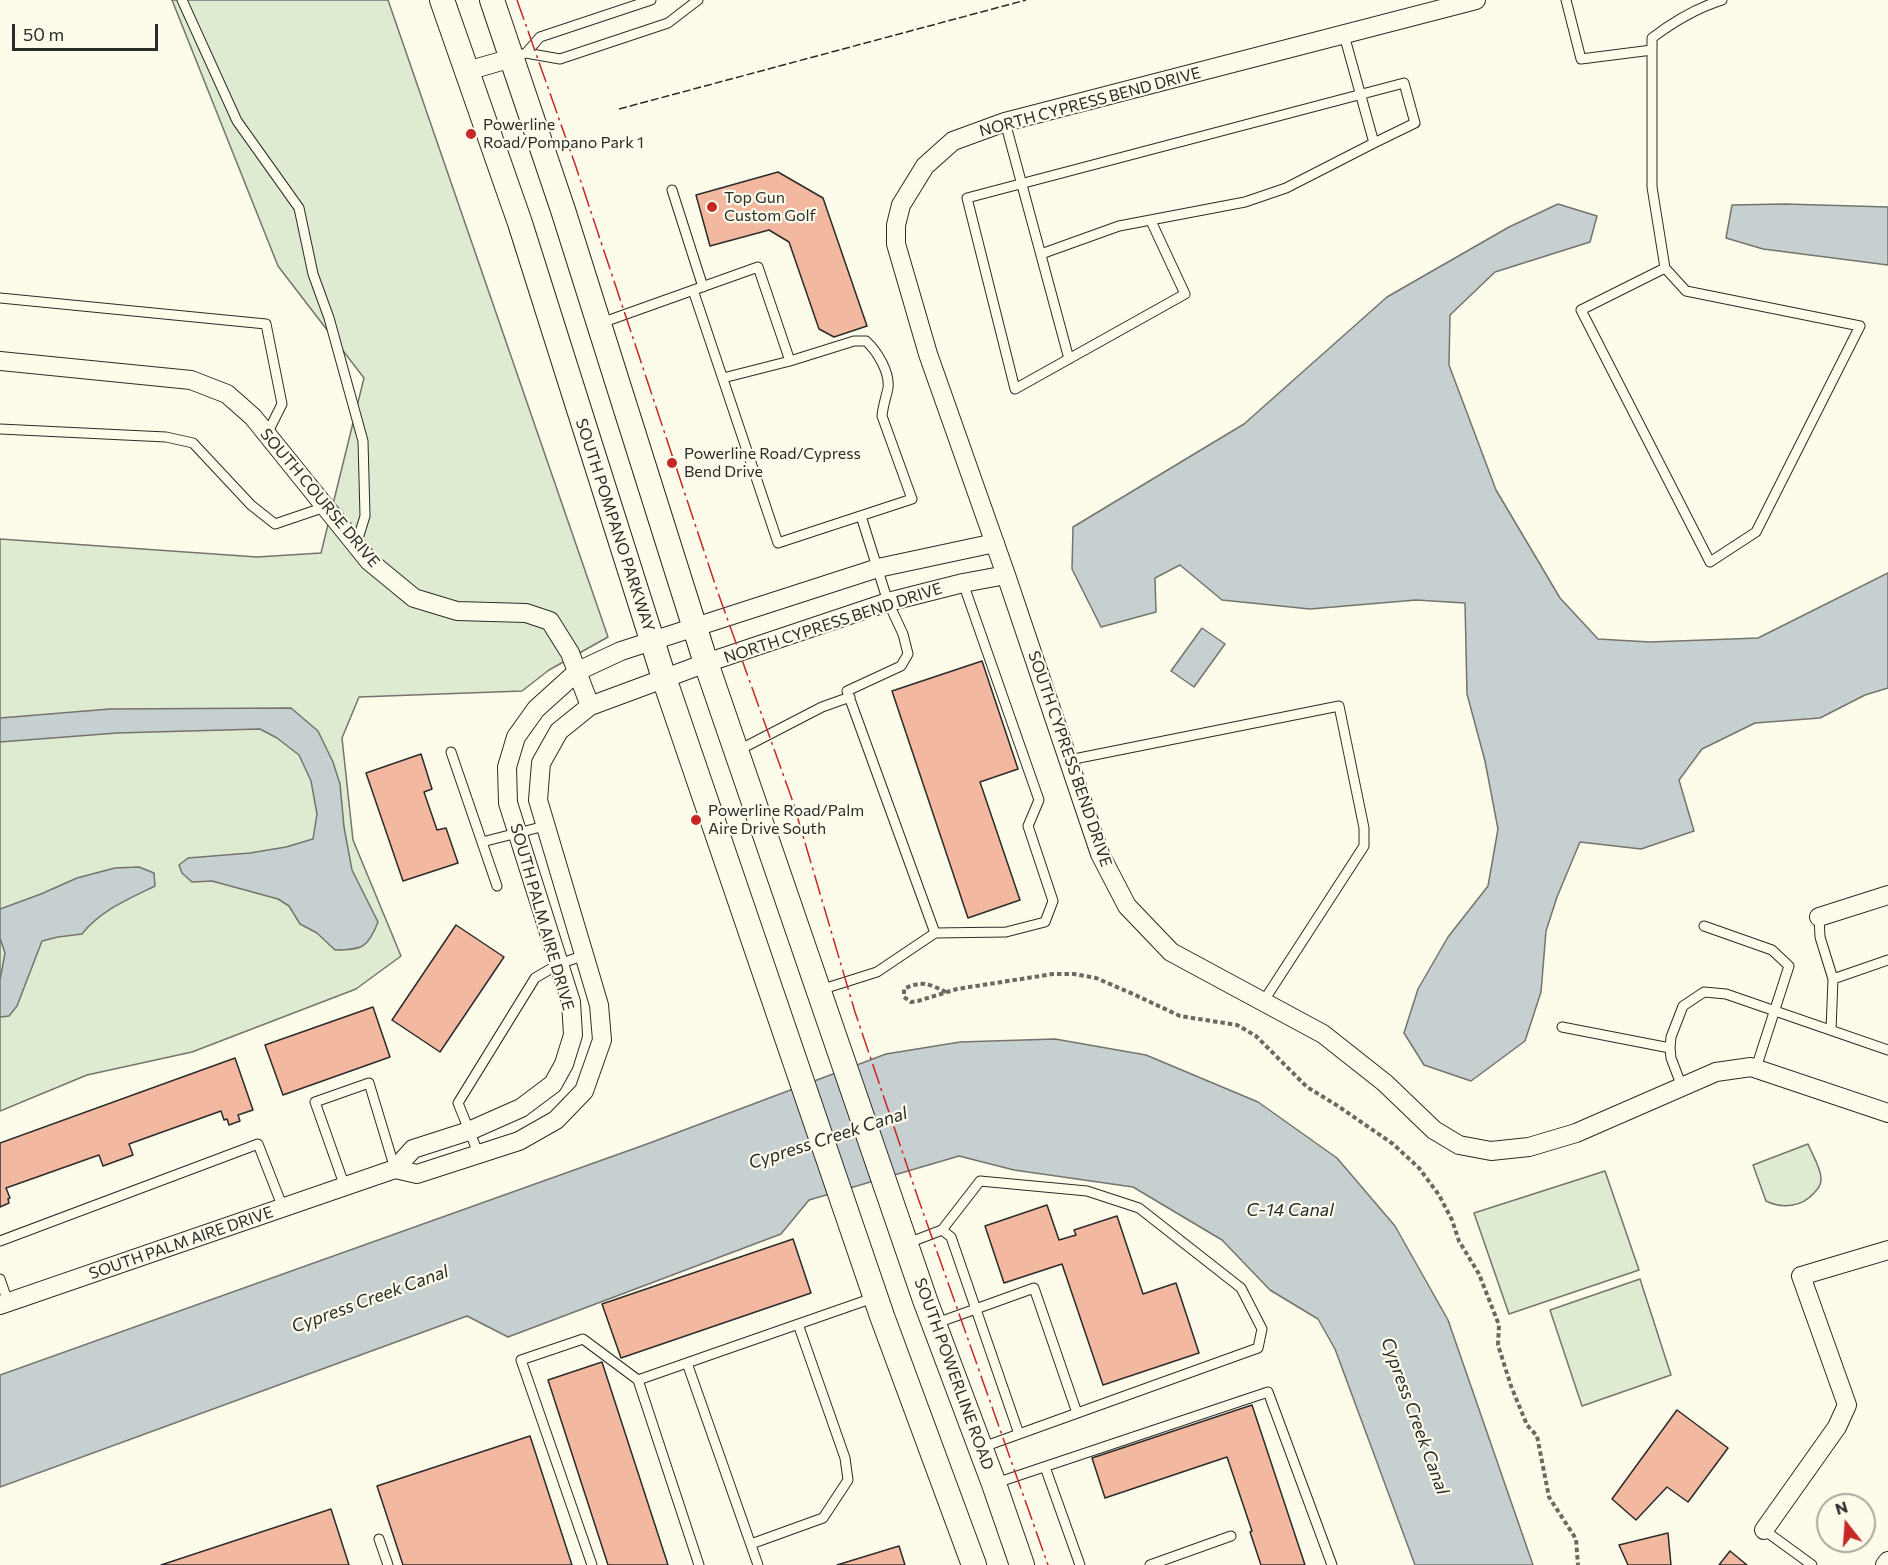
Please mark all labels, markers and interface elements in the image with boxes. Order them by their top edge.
scale bar [15,12,160,50]
text: 50 m [23,23,64,45]
street label: NORTH CYPRESS BEND DRIVE [977,63,1203,141]
place label: Powerline Road/Pompano Park 1 [483,115,644,153]
marker: Powerline Road/Pompano Park 1 [464,127,478,141]
place label: Top Gun Custom Golf [724,188,816,226]
marker: Top Gun Custom Golf [705,200,719,214]
street label: SOUTH POMPANO PARKWAY [571,416,659,634]
street label: SOUTH COURSE DRIVE [256,425,384,571]
place label: Powerline Road/Cypress Bend Drive [684,444,861,482]
marker: Powerline Road/Cypress Bend Drive [665,456,679,470]
street label: NORTH CYPRESS BEND DRIVE [721,579,945,667]
street label: SOUTH CYPRESS BEND DRIVE [1024,649,1116,869]
place label: Powerline Road/Palm Aire Drive South [708,801,864,839]
marker: Powerline Road/Palm Aire Drive South [689,813,703,827]
street label: SOUTH PALM AIRE DRIVE [506,821,578,1013]
water label: Cypress Creek Canal [746,1102,910,1174]
water label: C-14 Canal [1246,1199,1334,1221]
street label: SOUTH PALM AIRE DRIVE [86,1202,276,1284]
water label: Cypress Creek Canal [289,1261,451,1337]
street label: SOUTH POWERLINE ROAD [910,1275,998,1473]
water label: Cypress Creek Canal [1377,1335,1453,1497]
north arrow [1816,1493,1876,1553]
text: N [1833,1496,1850,1518]

